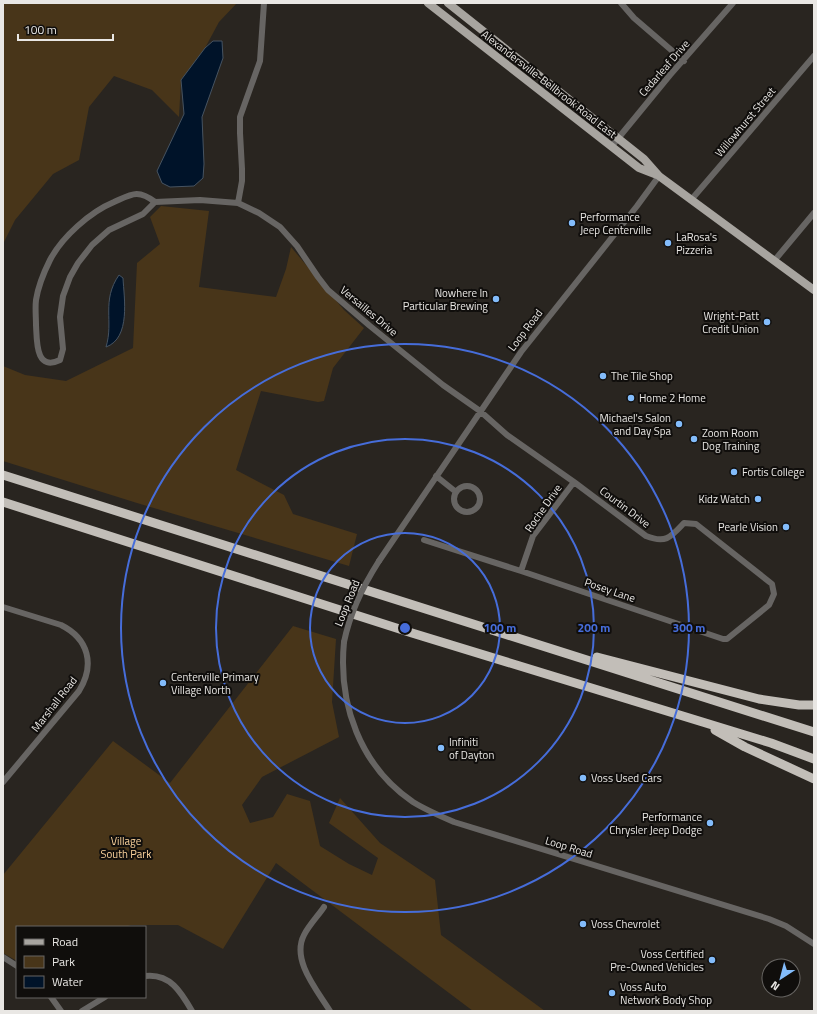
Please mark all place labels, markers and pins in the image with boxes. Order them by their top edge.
place label: Performance Jeep Centerville [580,209,652,238]
marker: Performance Jeep Centerville [567,218,577,228]
place label: LaRosa's Pizzeria [676,229,717,258]
marker: LaRosa's Pizzeria [663,238,673,248]
place label: Nowhere In Particular Brewing [403,285,488,314]
marker: Nowhere In Particular Brewing [491,294,501,304]
place label: Wright-Patt Credit Union [702,308,759,337]
marker: Wright-Patt Credit Union [762,317,772,327]
place label: The Tile Shop [611,368,673,384]
marker: The Tile Shop [598,371,608,381]
place label: Home 2 Home [639,390,706,406]
marker: Home 2 Home [626,393,636,403]
place label: Michael's Salon and Day Spa [600,410,671,439]
marker: Michael's Salon and Day Spa [674,419,684,429]
place label: Zoom Room Dog Training [702,425,760,454]
marker: Zoom Room Dog Training [689,434,699,444]
place label: Fortis College [742,464,805,480]
marker: Fortis College [729,467,739,477]
place label: Kidz Watch [698,491,750,507]
marker: Kidz Watch [753,494,763,504]
place label: Pearle Vision [718,519,778,535]
marker: Pearle Vision [781,522,791,532]
centre of rings [398,621,412,635]
place label: Centerville Primary Village North [171,669,260,698]
marker: Centerville Primary Village North [158,678,168,688]
place label: Infiniti of Dayton [449,734,494,763]
marker: Infiniti of Dayton [436,743,446,753]
place label: Voss Used Cars [591,770,662,786]
marker: Voss Used Cars [578,773,588,783]
place label: Performance Chrysler Jeep Dodge [609,809,702,838]
marker: Performance Chrysler Jeep Dodge [705,818,715,828]
place label: Voss Chevrolet [591,916,660,932]
marker: Voss Chevrolet [578,919,588,929]
place label: Voss Certified Pre-Owned Vehicles [610,946,704,975]
marker: Voss Certified Pre-Owned Vehicles [707,955,717,965]
place label: Voss Auto Network Body Shop [620,979,712,1008]
marker: Voss Auto Network Body Shop [607,988,617,998]

